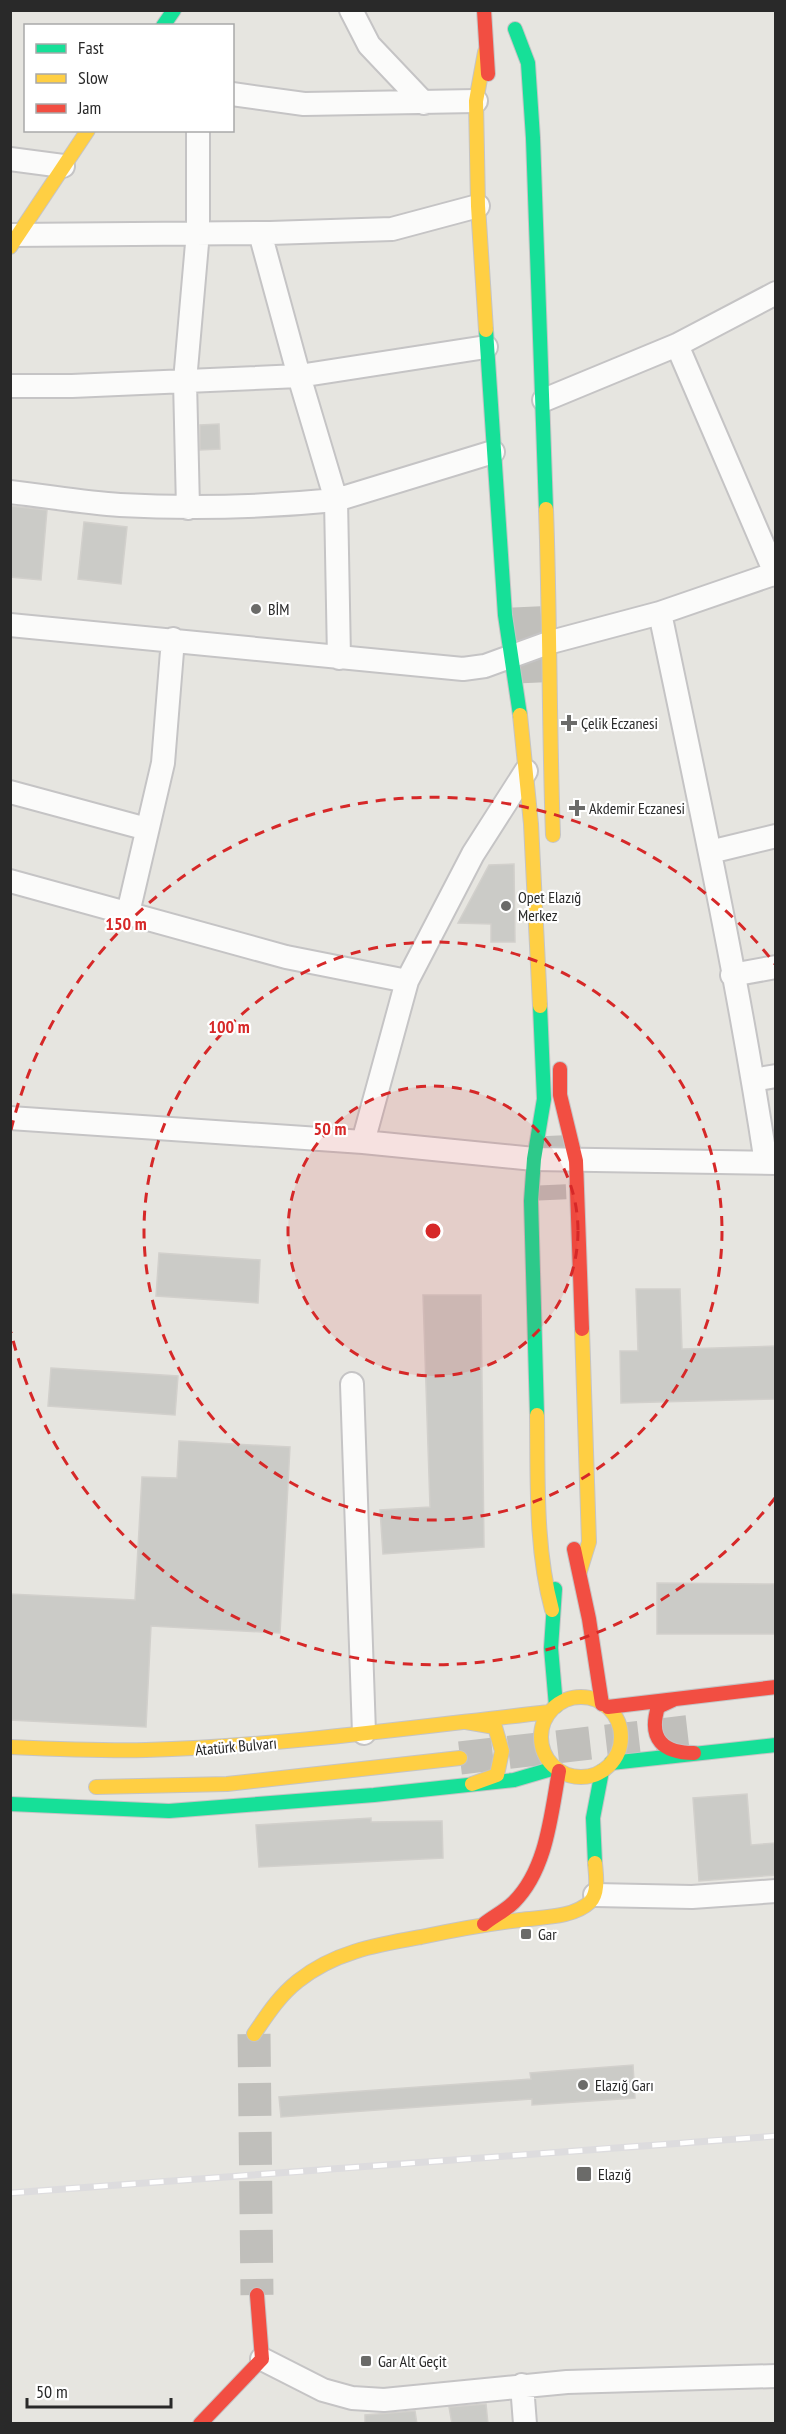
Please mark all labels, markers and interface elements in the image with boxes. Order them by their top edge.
legend [24,24,234,132]
text: Fast [78,36,104,59]
text: Slow [78,66,109,89]
text: Jam [77,96,101,119]
place label: BİM [268,599,289,619]
marker: BİM [249,602,263,616]
place label: Çelik Eczanesi [581,713,658,733]
marker: Çelik Eczanesi [562,716,576,730]
place label: Akdemir Eczanesi [589,798,685,818]
marker: Akdemir Eczanesi [570,801,584,815]
place label: Opet Elazığ Merkez [518,887,581,925]
marker: Opet Elazığ Merkez [499,899,513,913]
text: 150 m [105,912,147,935]
text: 100 m [208,1015,250,1038]
text: 50 m [314,1117,346,1140]
centre of rings [423,1221,443,1241]
street label: Atatürk Bulvarı [194,1732,278,1760]
place label: Gar [538,1924,557,1944]
marker: Gar [519,1927,533,1941]
place label: Elazığ Garı [595,2075,654,2095]
marker: Elazığ Garı [576,2078,590,2092]
place label: Elazığ [598,2164,631,2184]
marker: Elazığ [575,2165,593,2183]
place label: Gar Alt Geçit [378,2351,447,2371]
marker: Gar Alt Geçit [359,2354,373,2368]
scale bar [27,2371,171,2409]
text: 50 m [36,2380,68,2403]

